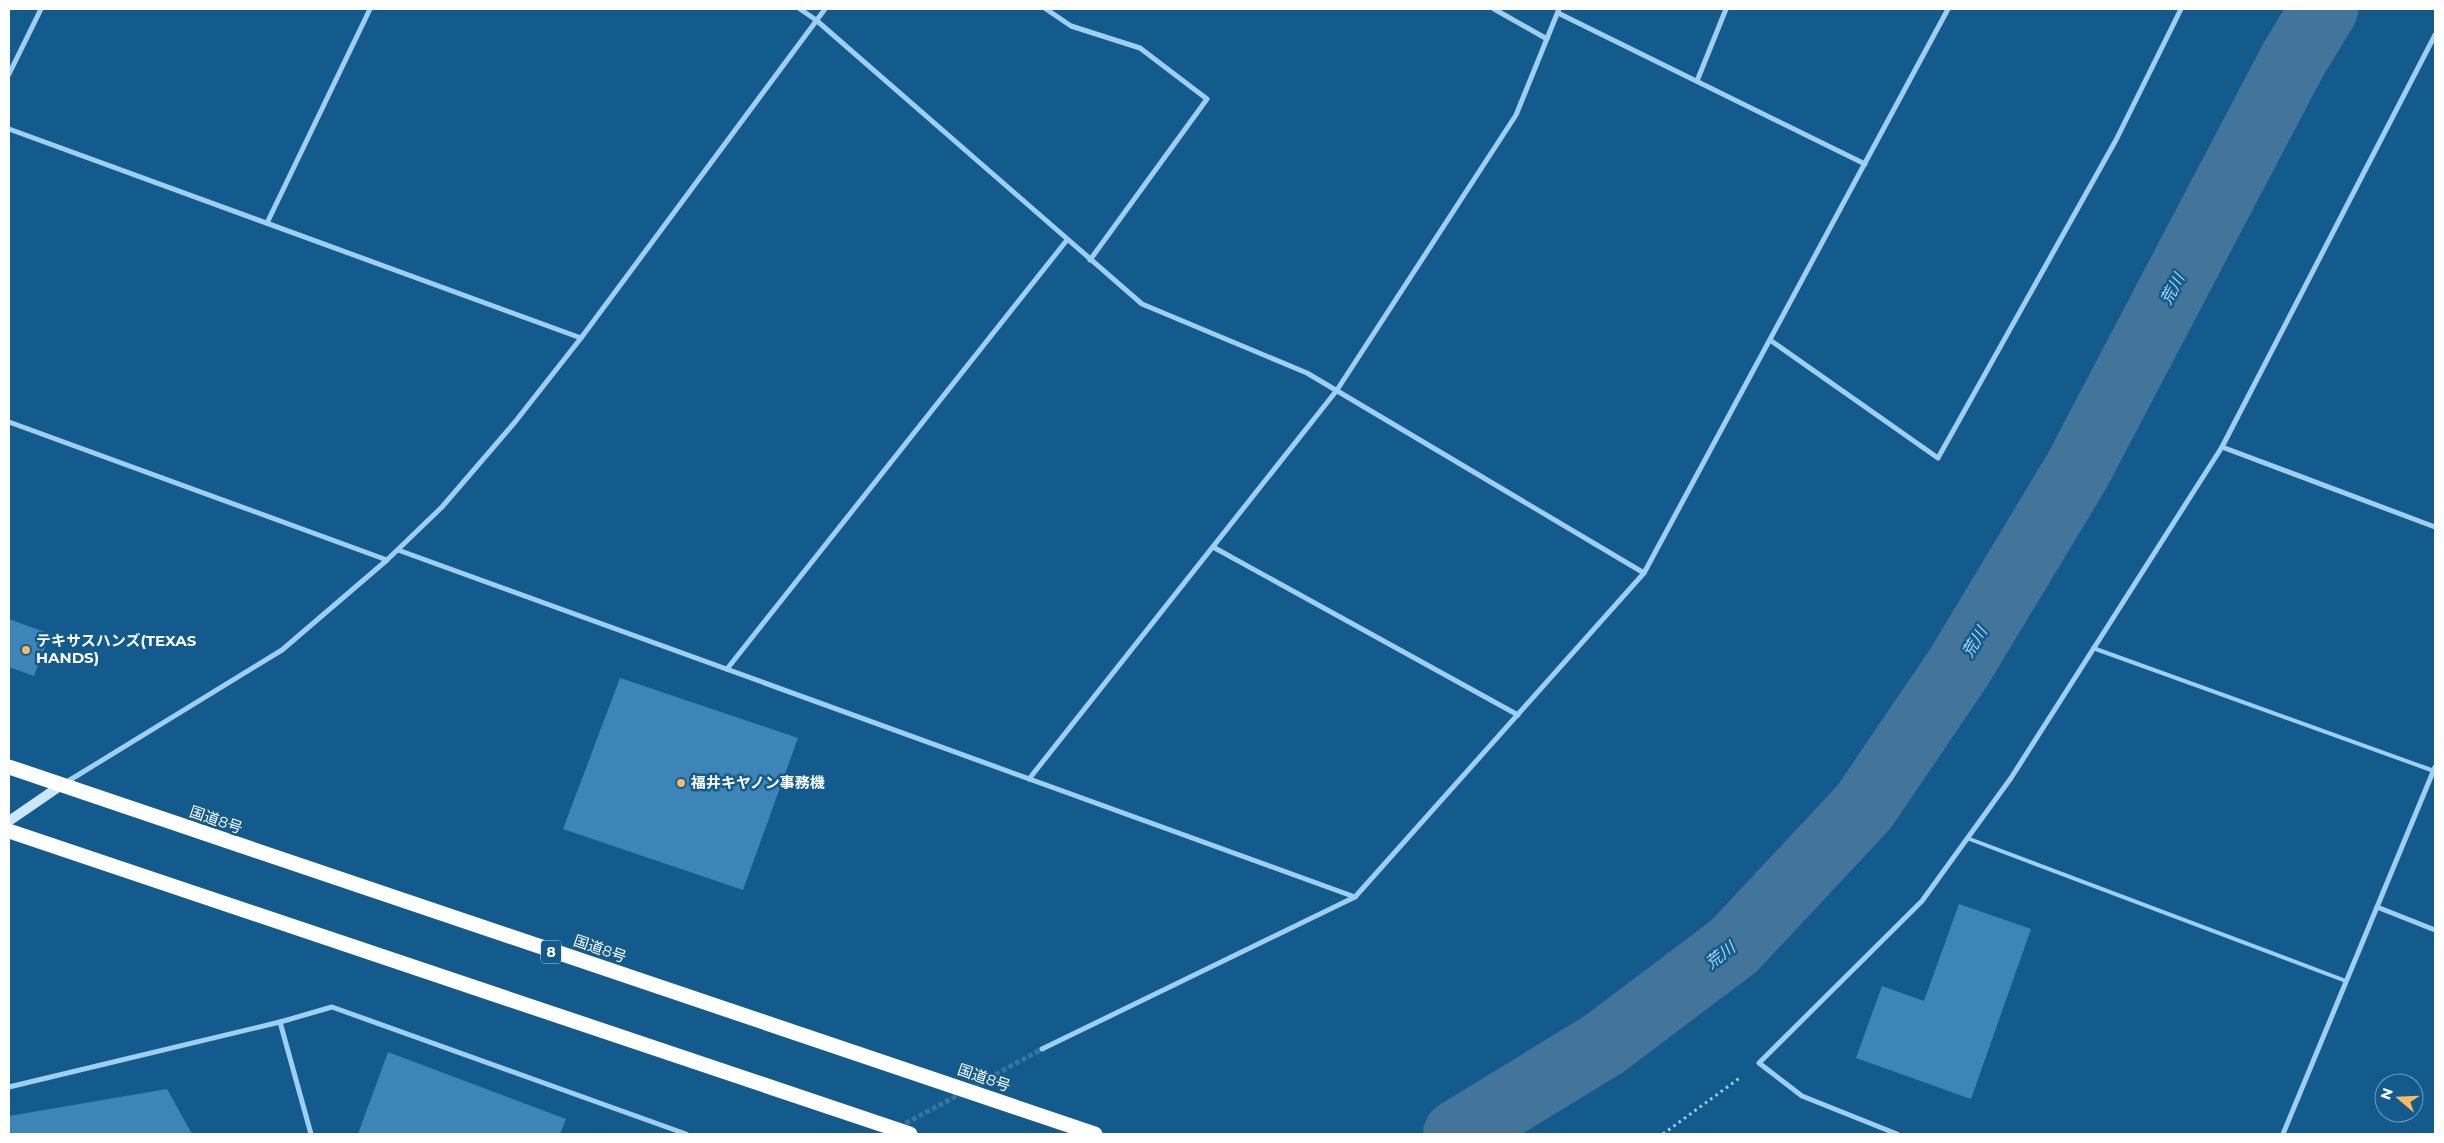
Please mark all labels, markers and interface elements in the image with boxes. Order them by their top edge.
water label: 荒川 [2157,269,2189,308]
water label: 荒川 [1958,622,1992,661]
place label: テキサスハンズ(TEXAS HANDS) [36,631,197,667]
marker: テキサスハンズ(TEXAS HANDS) [20,644,32,656]
place label: 福井キヤノン事務機 [690,773,825,792]
marker: 福井キヤノン事務機 [675,777,687,789]
street label: 国道8号 [187,802,245,837]
street label: 国道8号 [571,931,629,966]
water label: 荒川 [1702,937,1740,973]
road number: 8 [541,940,561,964]
street label: 国道8号 [955,1060,1013,1095]
north arrow [2374,1073,2424,1123]
text: N [2376,1085,2397,1102]

